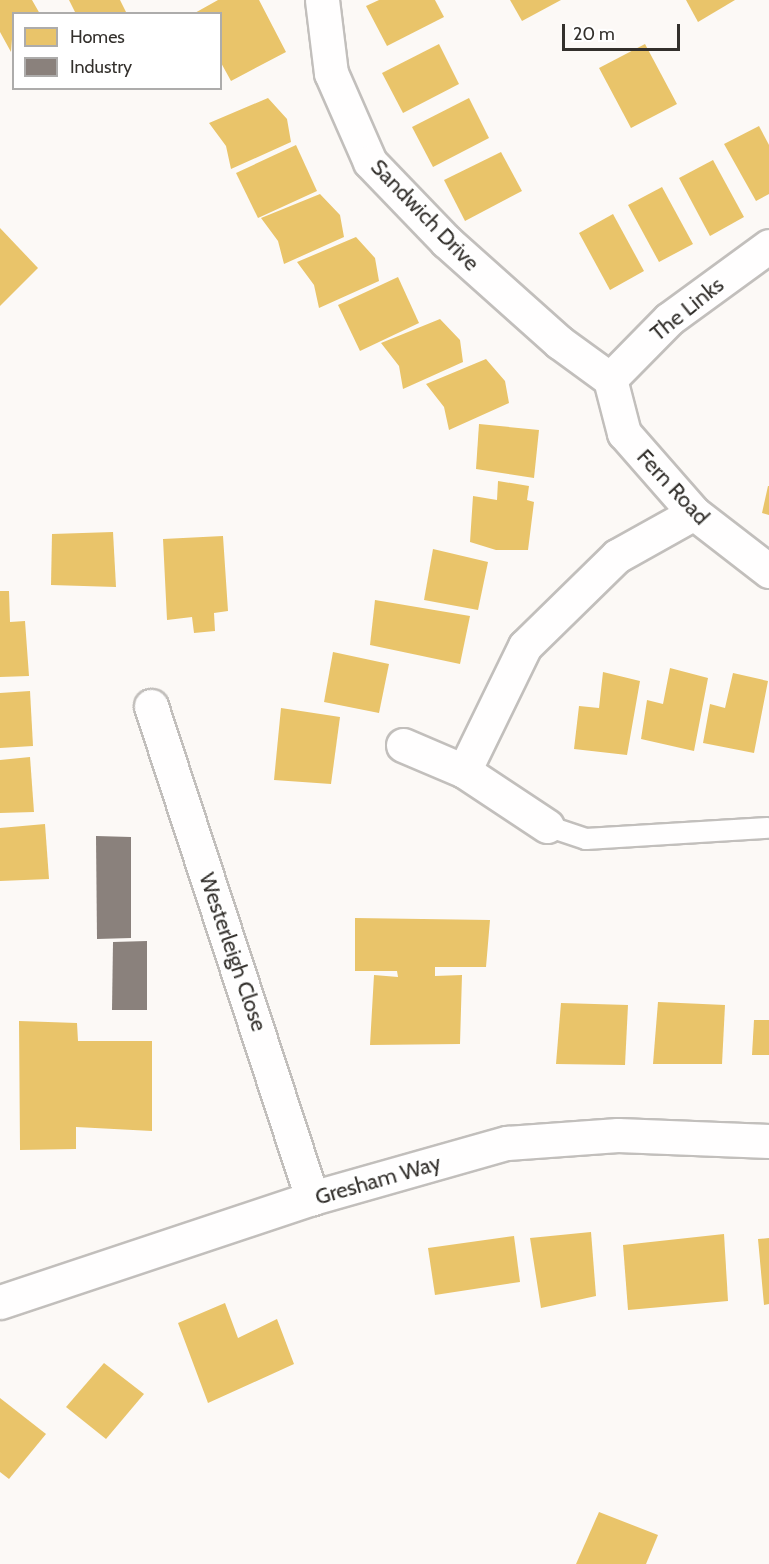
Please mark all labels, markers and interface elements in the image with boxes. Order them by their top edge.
legend [12,12,222,90]
scale bar [565,12,684,50]
text: 20 m [573,23,615,45]
text: Homes [70,26,125,48]
text: Industry [70,56,132,78]
street label: Sandwich Drive [365,154,485,276]
street label: The Links [645,271,729,347]
street label: Fern Road [631,444,715,530]
street label: Westerleigh Close [194,869,272,1035]
street label: Gresham Way [312,1149,444,1211]

